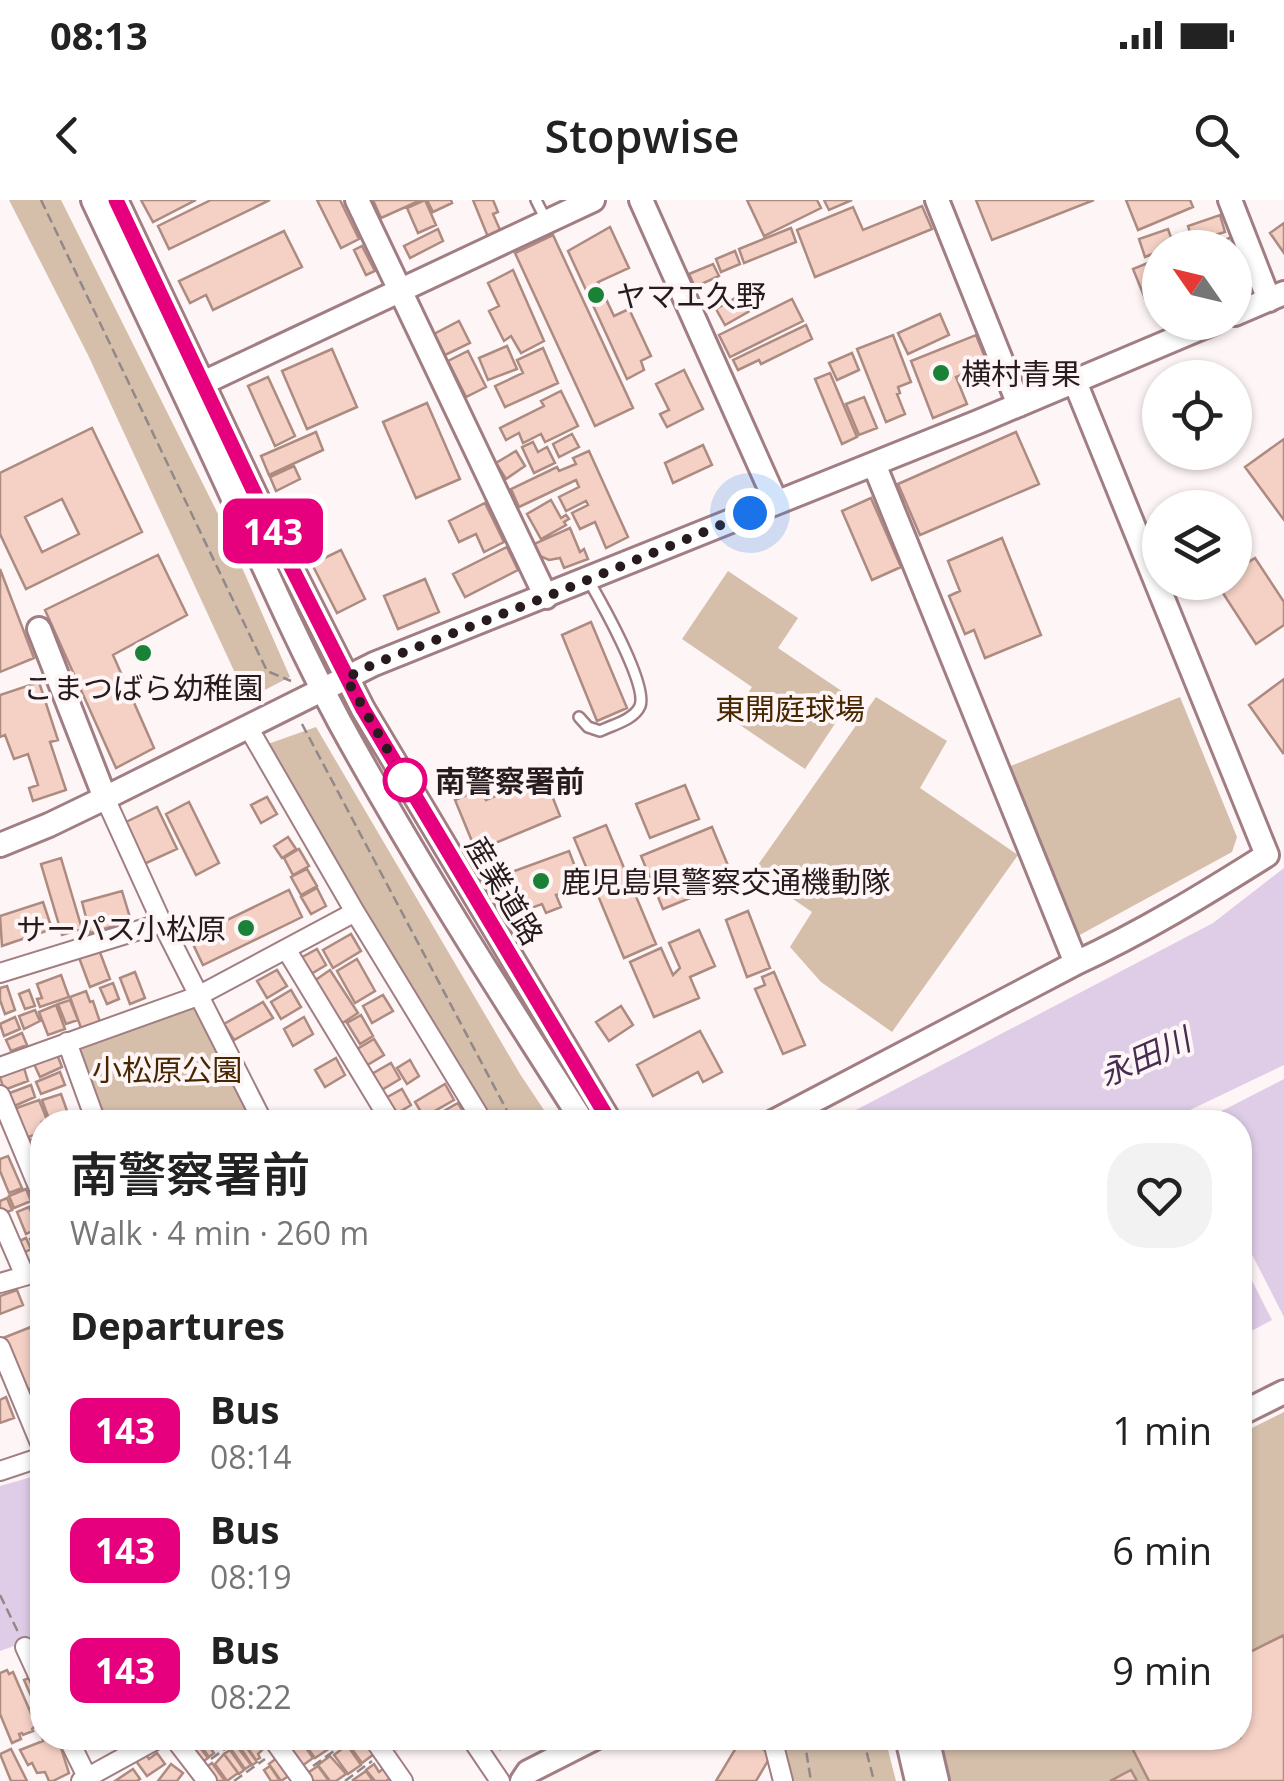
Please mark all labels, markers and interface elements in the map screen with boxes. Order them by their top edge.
text: 08:13 [50,9,148,61]
text: Stopwise [544,105,740,166]
icon: back [40,108,95,163]
icon: search [1189,108,1244,163]
north arrow [1142,230,1252,340]
map controls [1142,230,1252,600]
place label: ヤマエ久野 [616,275,766,316]
marker: ヤマエ久野 [585,284,607,306]
place label: 横村青果 [961,353,1081,394]
button: locate [1142,360,1252,470]
marker: 横村青果 [930,362,952,384]
your location [725,488,775,538]
button: layers [1142,490,1252,600]
line badge: 143 [216,498,330,564]
text: 143 [243,508,303,555]
marker: こまつばら幼稚園 [132,642,154,664]
place label: こまつばら幼稚園 [23,667,263,708]
park label: 東開庭球場 [715,688,865,729]
marker: 南警察署前 [384,759,426,801]
place label: 南警察署前 [435,760,585,801]
street label: 産業道路 [457,828,553,952]
place label: 鹿児島県警察交通機動隊 [561,861,891,902]
marker: 鹿児島県警察交通機動隊 [530,870,552,892]
place label: サーパス小松原 [16,908,226,949]
marker: サーパス小松原 [235,917,257,939]
water label: 永田川 [1091,1016,1199,1095]
park label: 小松原公園 [92,1049,242,1090]
text: 南警察署前 [70,1141,310,1206]
button: heart [1107,1143,1212,1248]
text: Walk · 4 min · 260 m [70,1211,369,1254]
text: Departures [70,1299,285,1351]
text: Bus [210,1383,279,1435]
text: 1 min [1112,1404,1212,1456]
text: 143 [95,1407,155,1454]
text: 08:14 [210,1435,292,1478]
text: Bus [210,1503,279,1555]
text: 6 min [1112,1524,1212,1576]
text: 143 [95,1527,155,1574]
text: 08:19 [210,1555,292,1598]
text: Bus [210,1623,279,1675]
text: 9 min [1112,1644,1212,1696]
text: 143 [95,1647,155,1694]
text: 08:22 [210,1675,292,1718]

